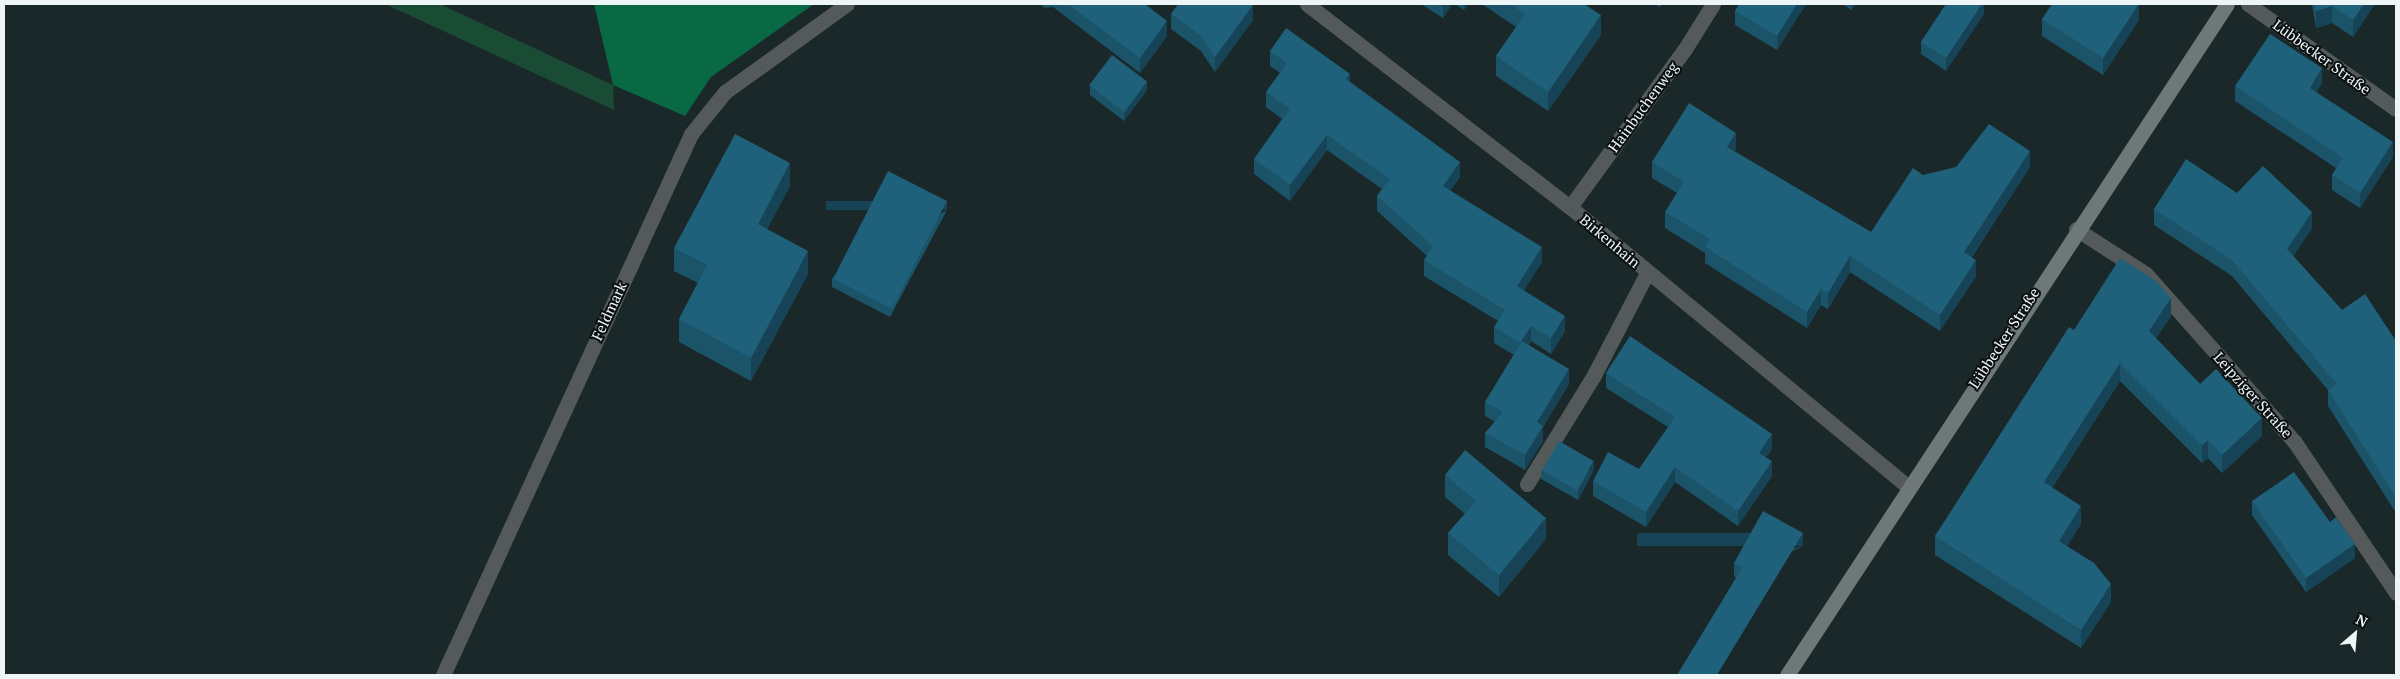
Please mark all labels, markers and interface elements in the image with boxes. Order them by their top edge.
street label: Lübbecker Straße [2270,16,2374,98]
street label: Hainbuchenweg [1604,58,1682,156]
street label: Birkenhain [1576,211,1644,271]
street label: Feldmark [588,279,630,343]
street label: Lübbecker Straße [1965,284,2043,392]
street label: Leipziger Straße [2210,348,2296,442]
north arrow [2330,609,2380,659]
text: N [2353,609,2371,631]

